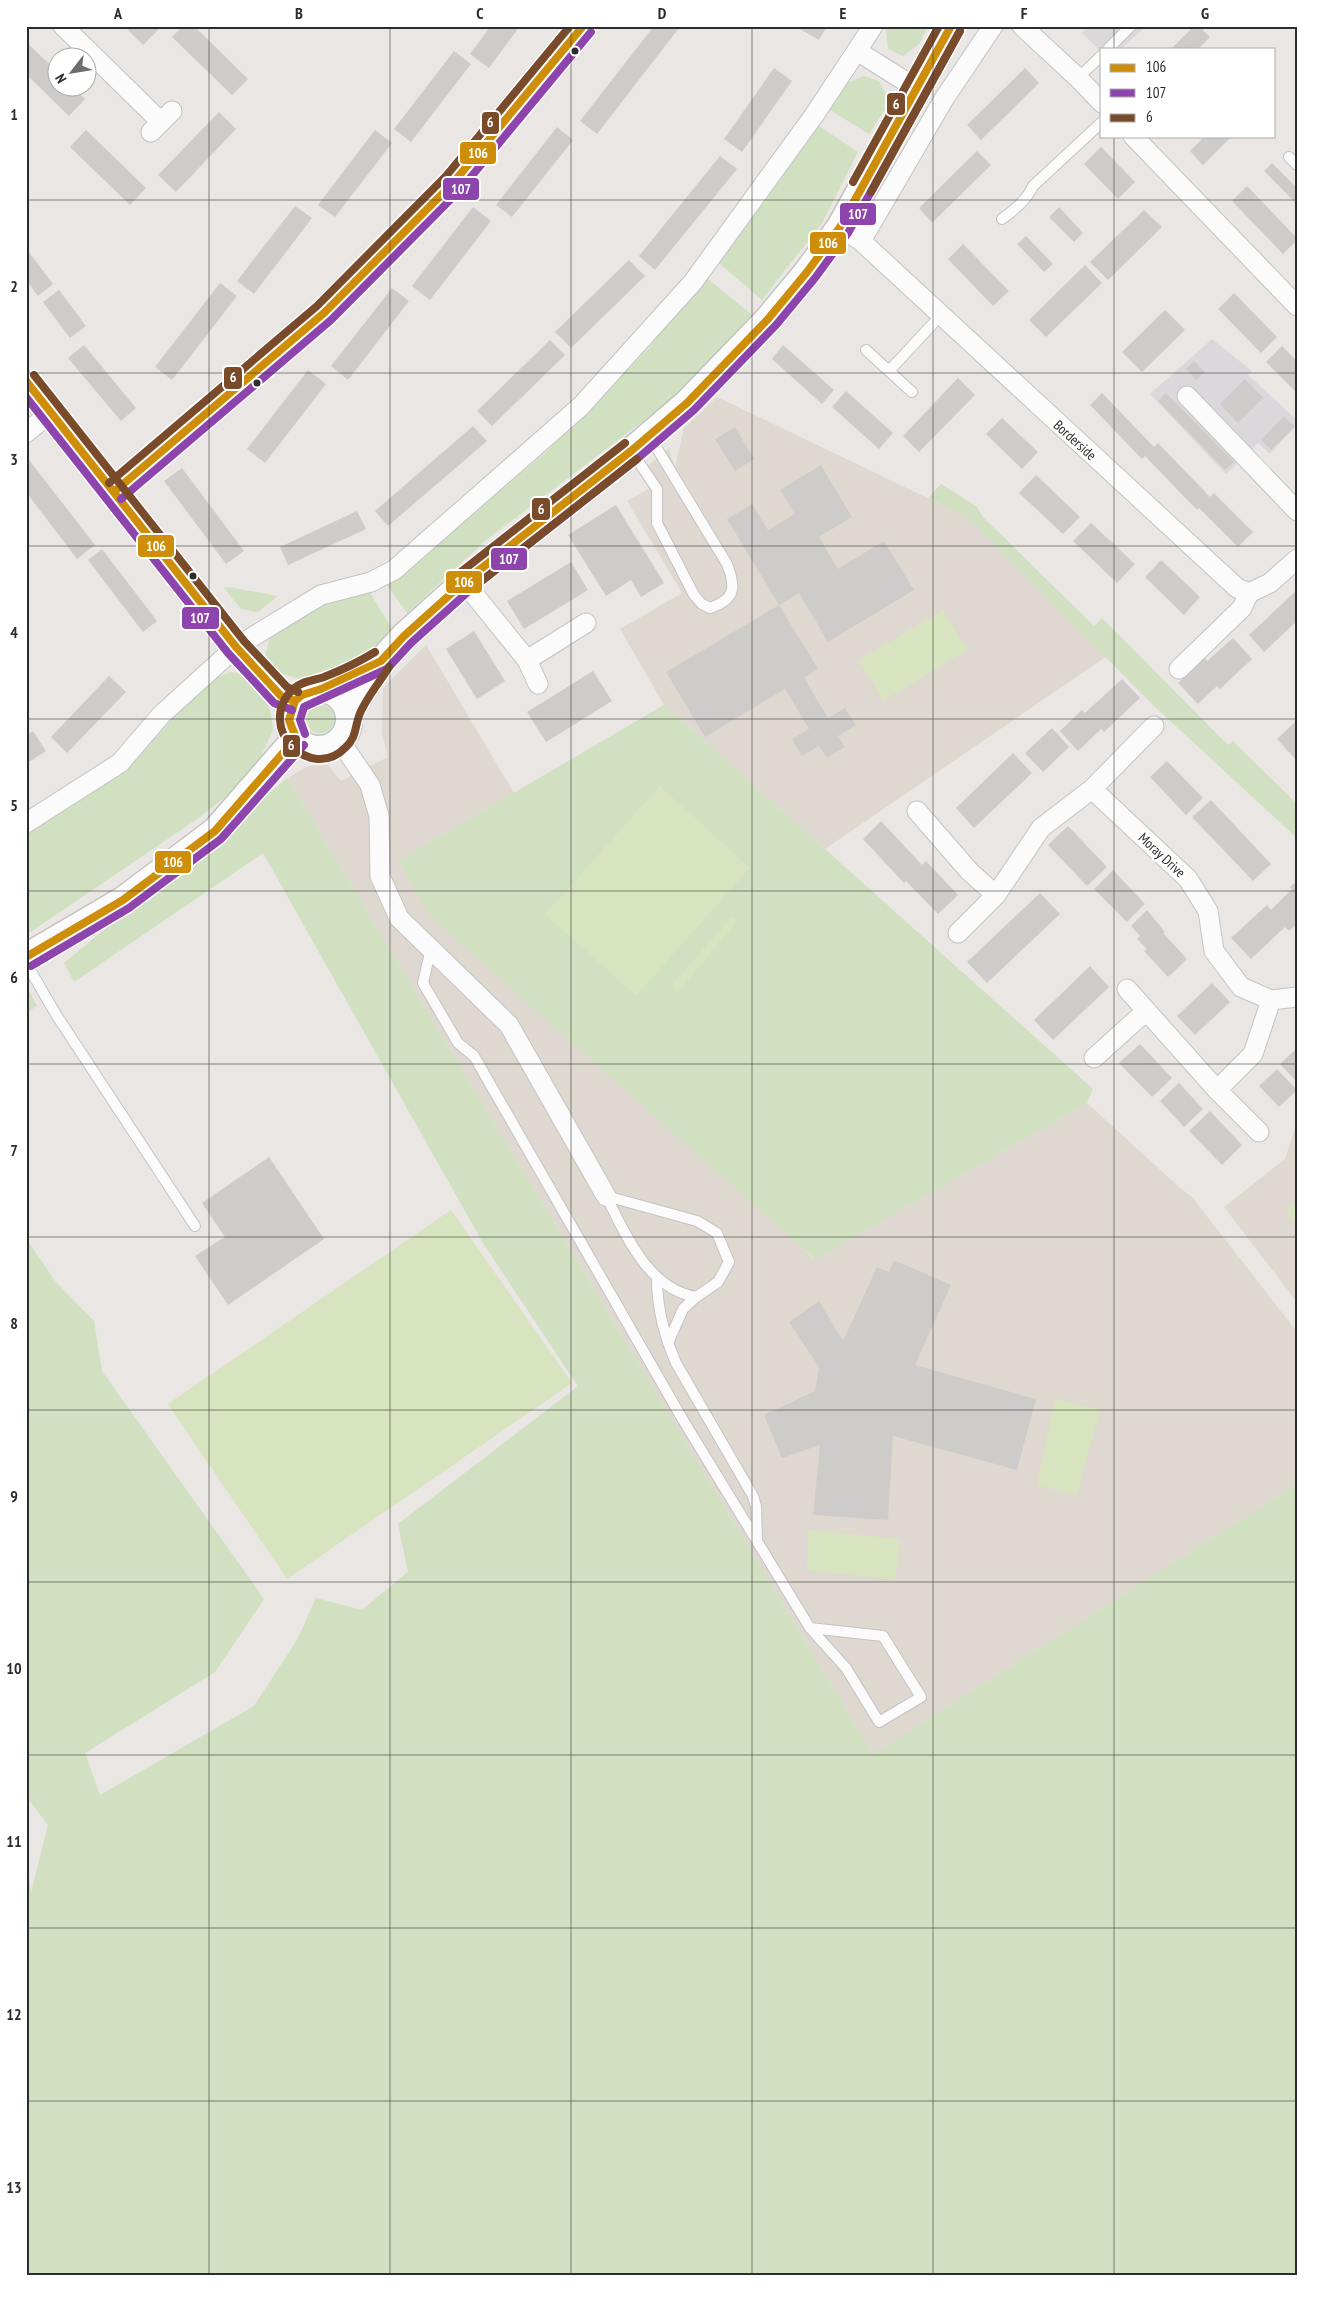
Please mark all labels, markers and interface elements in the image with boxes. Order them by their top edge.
text: A [113,3,123,23]
text: B [295,3,303,23]
text: C [476,3,484,23]
text: D [658,3,667,23]
text: E [840,3,847,23]
text: F [1021,3,1028,23]
text: G [1201,3,1209,23]
unlabelled marker [570,46,580,56]
north arrow [48,48,98,98]
legend [1100,48,1276,138]
text: 106 [1146,57,1167,76]
text: N [51,71,71,87]
text: 107 [1146,83,1166,102]
line badge: 6 [886,92,906,116]
text: 6 [893,95,900,113]
text: 1 [10,104,18,124]
text: 6 [1146,107,1153,126]
line badge: 6 [481,111,500,135]
text: 6 [487,113,494,131]
line badge: 106 [459,141,497,165]
text: 106 [468,144,488,162]
line badge: 107 [442,177,480,201]
text: 107 [451,180,471,198]
line badge: 107 [839,202,877,226]
text: 107 [848,205,868,223]
line badge: 106 [809,231,847,255]
text: 106 [818,234,838,252]
text: 2 [10,276,18,296]
line badge: 6 [223,366,243,390]
text: 6 [230,368,237,386]
unlabelled marker [252,378,262,388]
street label: Borderside [1050,416,1100,464]
text: 3 [10,449,18,469]
line badge: 6 [531,497,551,521]
text: 6 [538,500,545,518]
line badge: 106 [137,534,175,558]
text: 106 [146,537,166,555]
line badge: 107 [490,547,528,571]
text: 107 [499,550,519,568]
line badge: 106 [445,570,483,594]
unlabelled marker [188,571,198,581]
text: 106 [454,573,474,591]
line badge: 107 [181,606,220,630]
text: 107 [190,609,210,627]
text: 4 [10,622,18,642]
line badge: 6 [282,734,301,758]
text: 6 [288,736,295,754]
text: 5 [10,795,18,815]
street label: Moray Drive [1135,829,1189,881]
line badge: 106 [154,850,192,874]
text: 106 [163,853,183,871]
text: 6 [10,967,18,987]
text: 7 [10,1140,18,1160]
text: 8 [10,1313,18,1333]
text: 9 [10,1486,18,1506]
text: 10 [6,1658,22,1678]
text: 11 [6,1831,22,1851]
text: 12 [6,2004,22,2024]
text: 13 [6,2177,22,2197]

